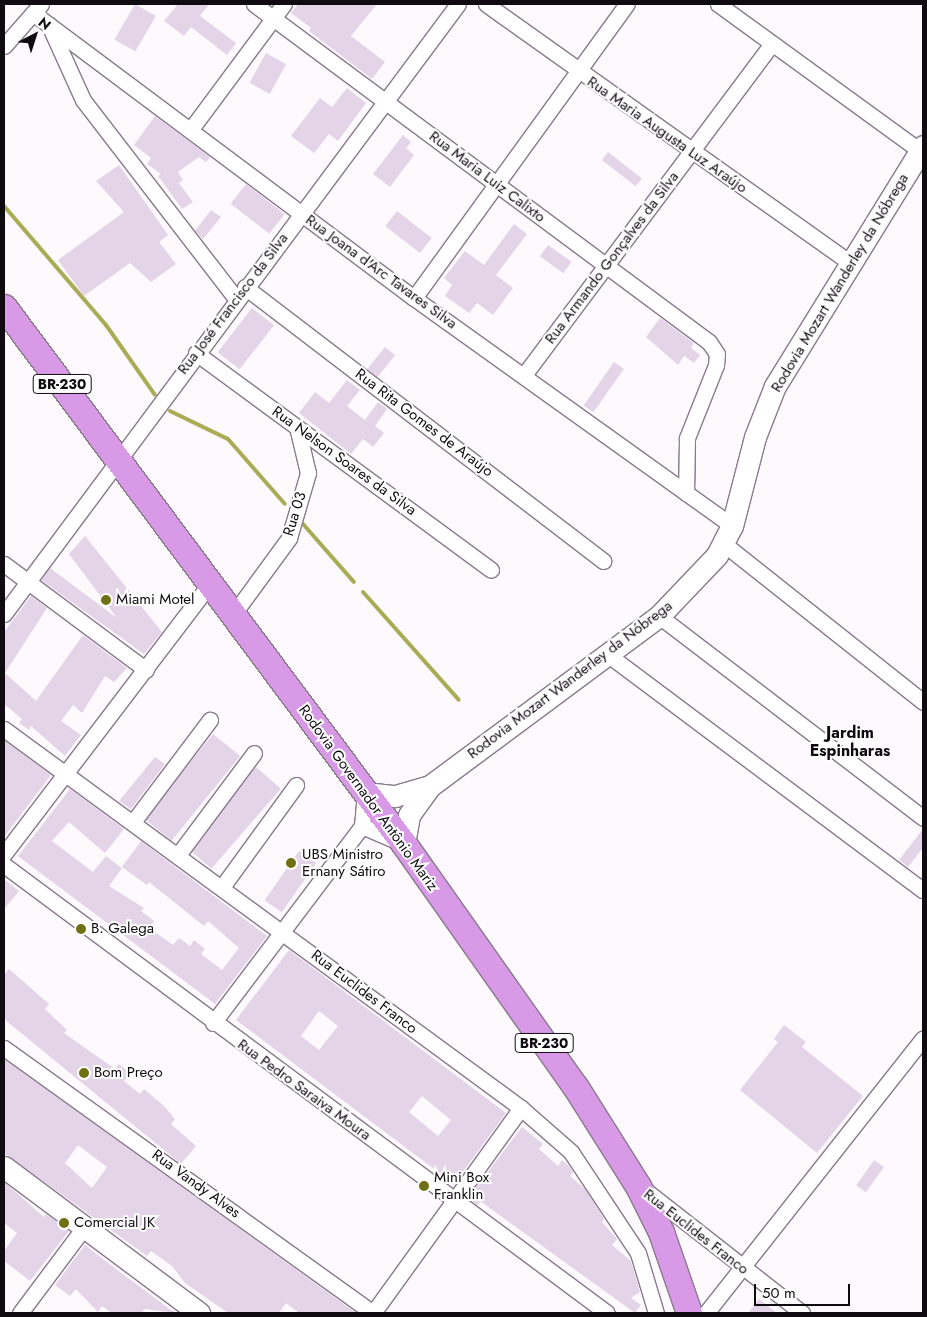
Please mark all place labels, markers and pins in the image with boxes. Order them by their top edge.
place label: Miami Motel [116,591,194,609]
marker: Miami Motel [100,594,112,606]
place label: UBS Ministro Ernany Sátiro [302,845,385,880]
marker: UBS Ministro Ernany Sátiro [284,856,298,870]
place label: B. Galega [91,920,154,938]
marker: B. Galega [75,923,87,935]
place label: Bom Preço [94,1064,163,1082]
marker: Bom Preço [78,1067,90,1079]
place label: Mini Box Franklin [434,1168,489,1203]
marker: Mini Box Franklin [418,1180,430,1192]
place label: Comercial JK [74,1214,155,1232]
marker: Comercial JK [58,1217,70,1229]

